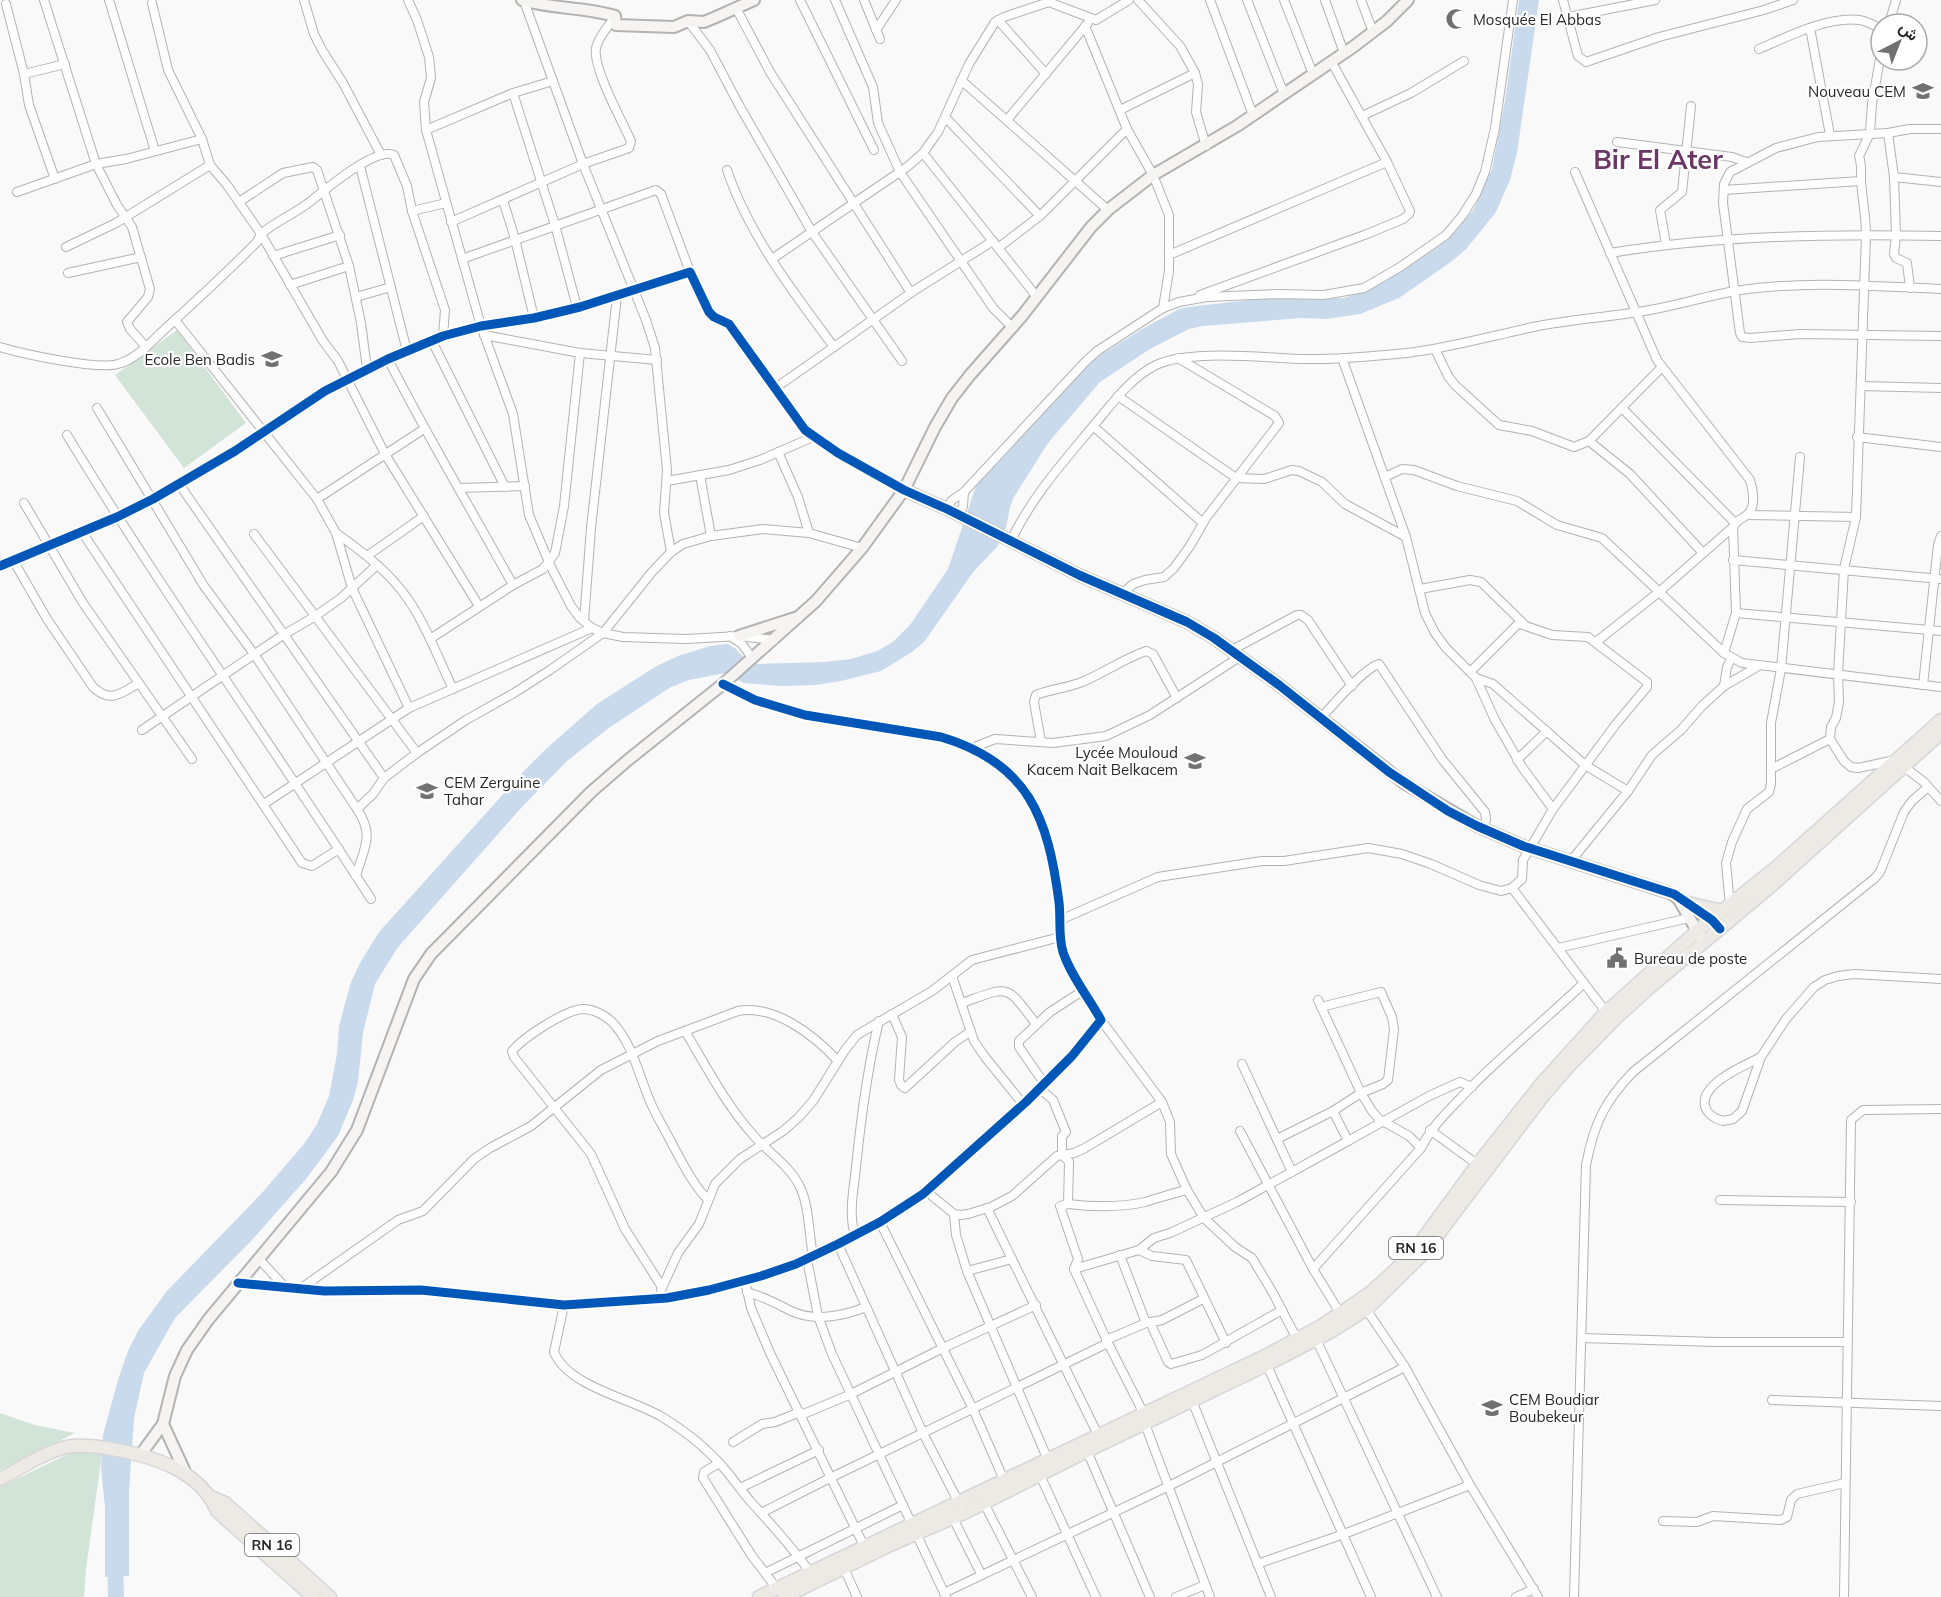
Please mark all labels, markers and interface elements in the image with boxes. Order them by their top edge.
mosque icon: Mosquée El Abbas [1444,7,1468,31]
place label: Mosquée El Abbas [1473,10,1602,29]
north arrow [1869,12,1929,72]
text: ش [1895,17,1923,45]
school or university icon: Nouveau CEM [1911,79,1935,103]
place label: Nouveau CEM [1808,82,1906,101]
district label: Bir El Ater [1593,142,1723,176]
school or university icon: Ecole Ben Badis [260,347,284,371]
place label: Ecole Ben Badis [144,350,255,369]
place label: Lycée Mouloud Kacem Nait Belkacem [1027,743,1178,779]
school or university icon: Lycée Mouloud Kacem Nait Belkacem [1183,749,1207,773]
place label: CEM Zerguine Tahar [444,773,540,809]
school or university icon: CEM Zerguine Tahar [415,779,439,803]
public building icon: Bureau de poste [1605,946,1629,970]
place label: Bureau de poste [1634,949,1747,968]
road number: RN 16 [1389,1237,1443,1259]
place label: CEM Boudiar Boubekeur [1509,1390,1600,1426]
school or university icon: CEM Boudiar Boubekeur [1480,1396,1504,1420]
road number: RN 16 [245,1534,299,1556]

